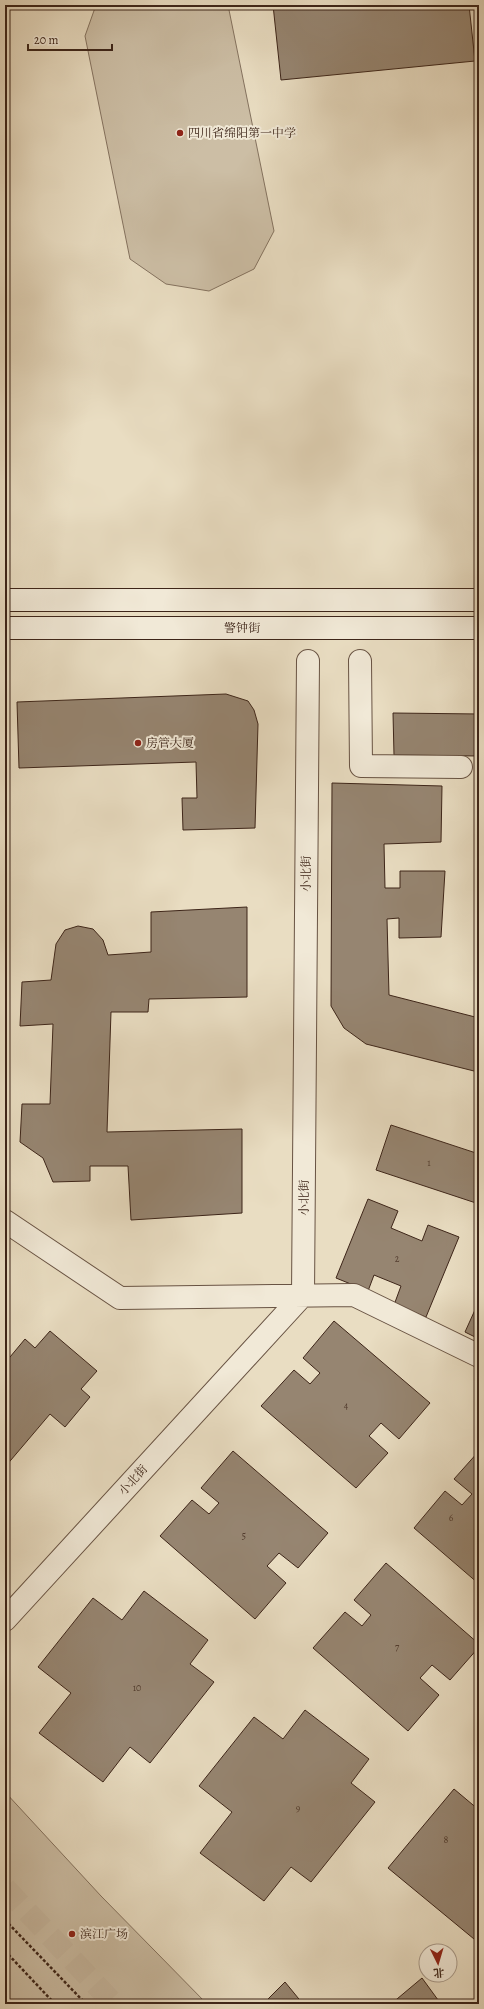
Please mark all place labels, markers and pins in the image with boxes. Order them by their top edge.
place label: 四川省绵阳第一中学 [188,125,296,141]
marker: 四川省绵阳第一中学 [175,128,185,138]
place label: 房管大厦 [146,735,194,751]
marker: 房管大厦 [133,738,143,748]
place label: 滨江广场 [80,1926,128,1942]
marker: 滨江广场 [67,1929,77,1939]

